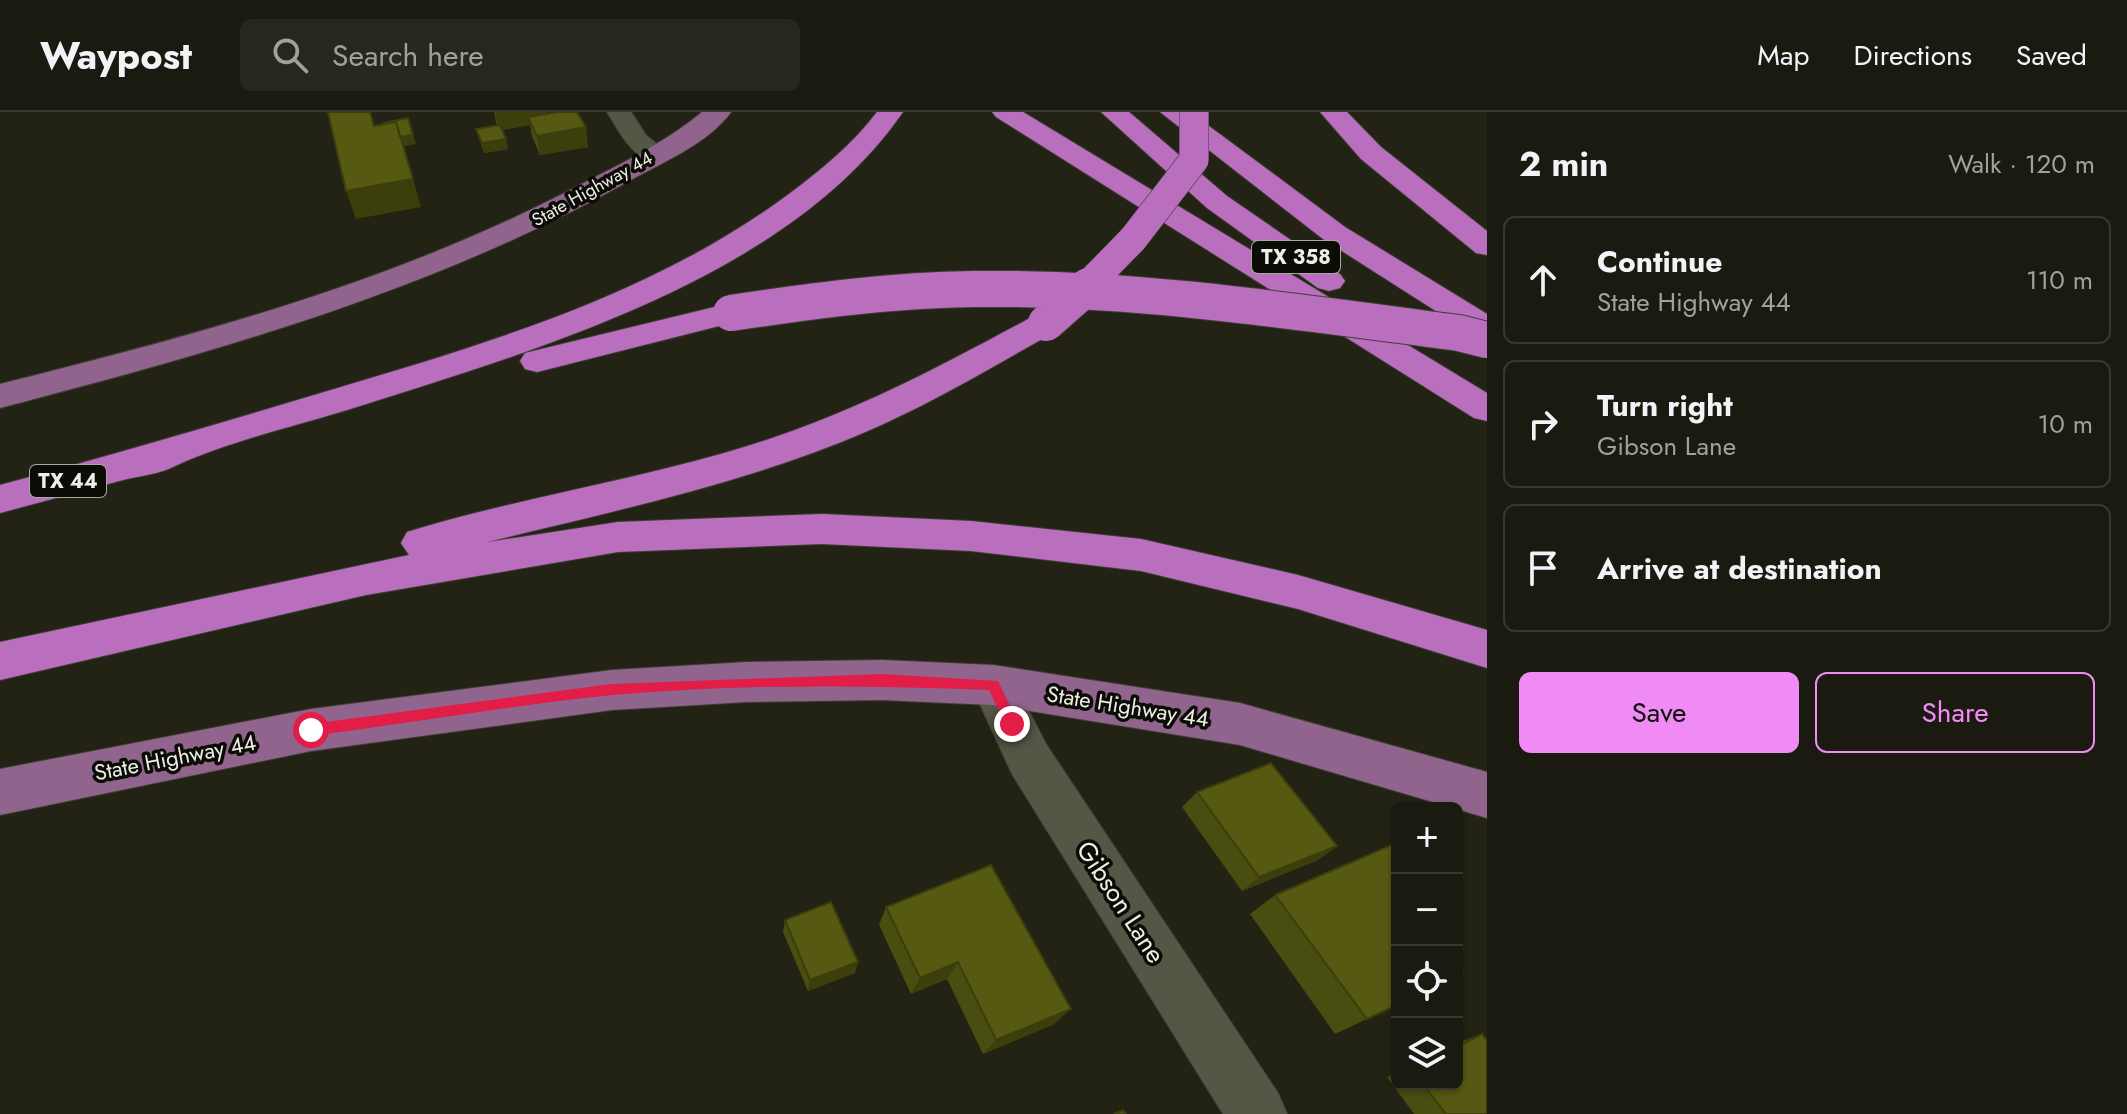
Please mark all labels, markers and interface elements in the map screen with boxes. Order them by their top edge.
search box [240,19,800,91]
text: Waypost [40,28,192,83]
icon: search [268,33,312,77]
text: Search here [332,34,484,77]
text: Map [1757,35,1809,76]
text: Directions [1853,35,1972,76]
text: Saved [2016,35,2087,76]
text: 2 min [1519,140,1608,189]
street label: State Highway 44 [527,145,657,233]
text: Walk · 120 m [1948,145,2095,183]
text: Continue [1597,240,1723,283]
road number: TX 358 [1252,241,1340,273]
icon: ahead [1521,258,1565,302]
text: 110 m [2026,261,2093,299]
text: State Highway 44 [1597,283,1791,321]
text: Turn right [1597,384,1733,427]
icon: right [1521,402,1565,446]
text: 10 m [2038,405,2093,443]
text: Gibson Lane [1597,427,1736,465]
road number: TX 44 [30,465,106,497]
icon: arrive [1521,546,1565,590]
text: Arrive at destination [1597,547,1882,590]
button: Save [1519,672,1799,753]
button: Share [1815,672,2095,753]
street label: State Highway 44 [1045,677,1212,735]
route end [994,706,1030,742]
route start [293,712,329,748]
street label: State Highway 44 [91,726,259,788]
map controls [1391,802,1463,1090]
button: + [1391,802,1463,874]
street label: Gibson Lane [1067,833,1175,971]
button: − [1391,874,1463,946]
button: locate [1391,946,1463,1018]
button: layers [1391,1018,1463,1090]

